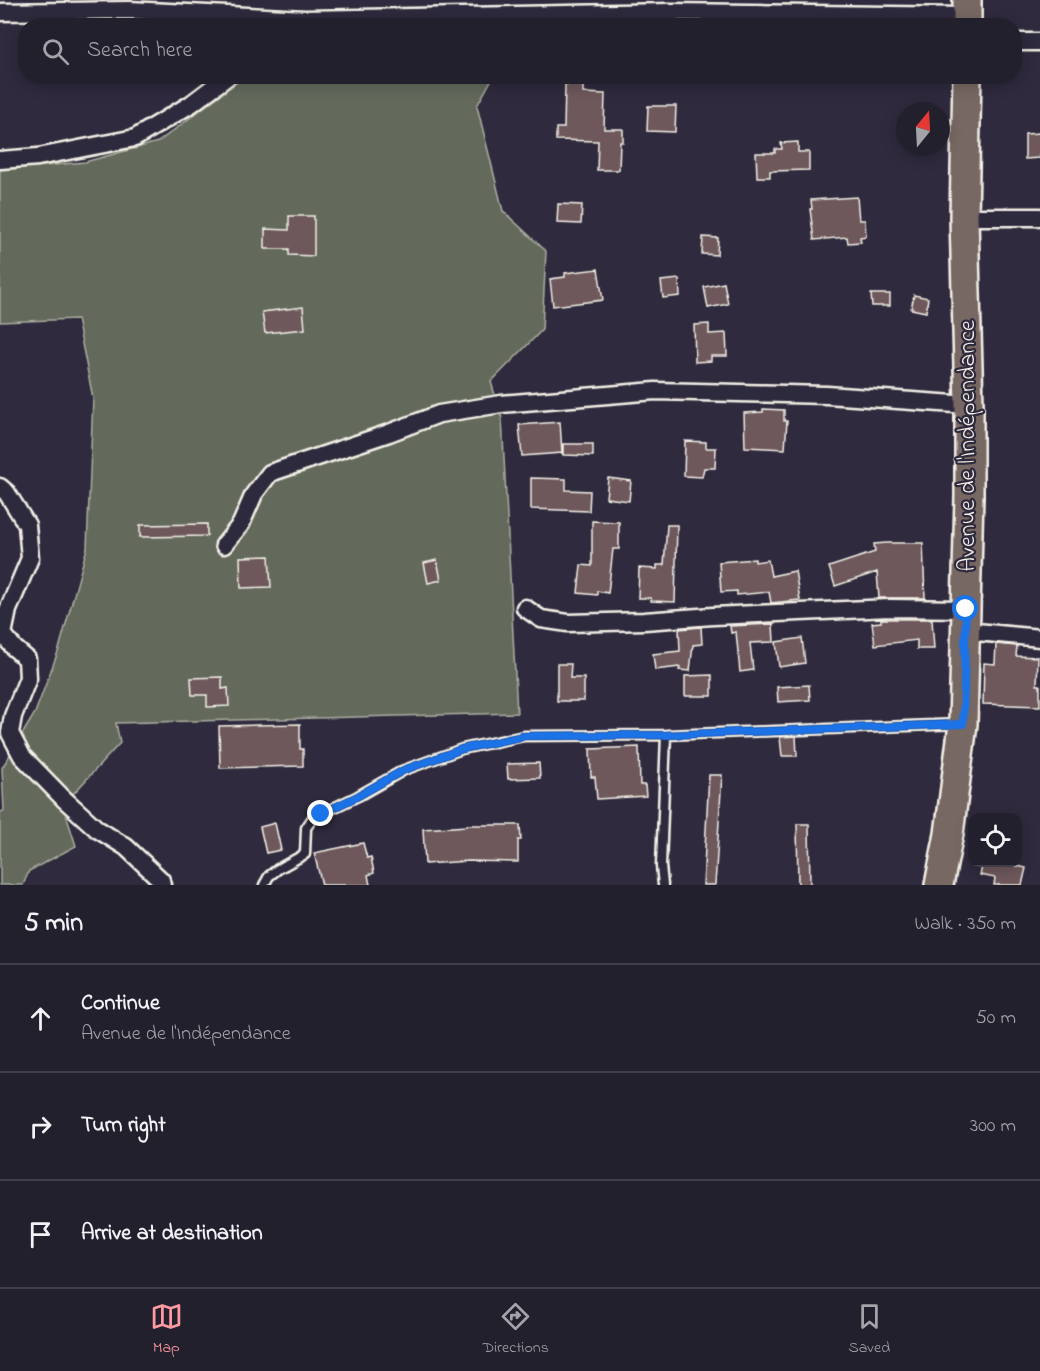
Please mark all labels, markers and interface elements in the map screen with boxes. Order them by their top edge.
search box [18,18,1022,84]
icon: search [39,35,72,68]
text: Search here [87,35,192,67]
north arrow [896,102,950,156]
street label: Avenue de l'Indépendance [951,320,986,572]
route start [952,595,978,621]
route end [307,800,333,826]
map controls [968,813,1022,867]
button: locate [968,813,1022,867]
text: 5 min [24,905,83,943]
text: Walk · 350 m [914,910,1016,939]
text: Continue [81,988,160,1020]
icon: ahead [24,1002,57,1035]
text: 50 m [975,1004,1016,1033]
text: Avenue de l'Indépendance [81,1020,291,1049]
icon: right [24,1110,57,1143]
text: Turn right [81,1110,166,1142]
text: 300 m [970,1112,1016,1141]
icon: arrive [24,1218,57,1251]
text: Arrive at destination [81,1218,263,1250]
tab: Map [150,1300,183,1360]
tab: Directions [482,1300,549,1360]
tab: Saved [848,1300,890,1360]

